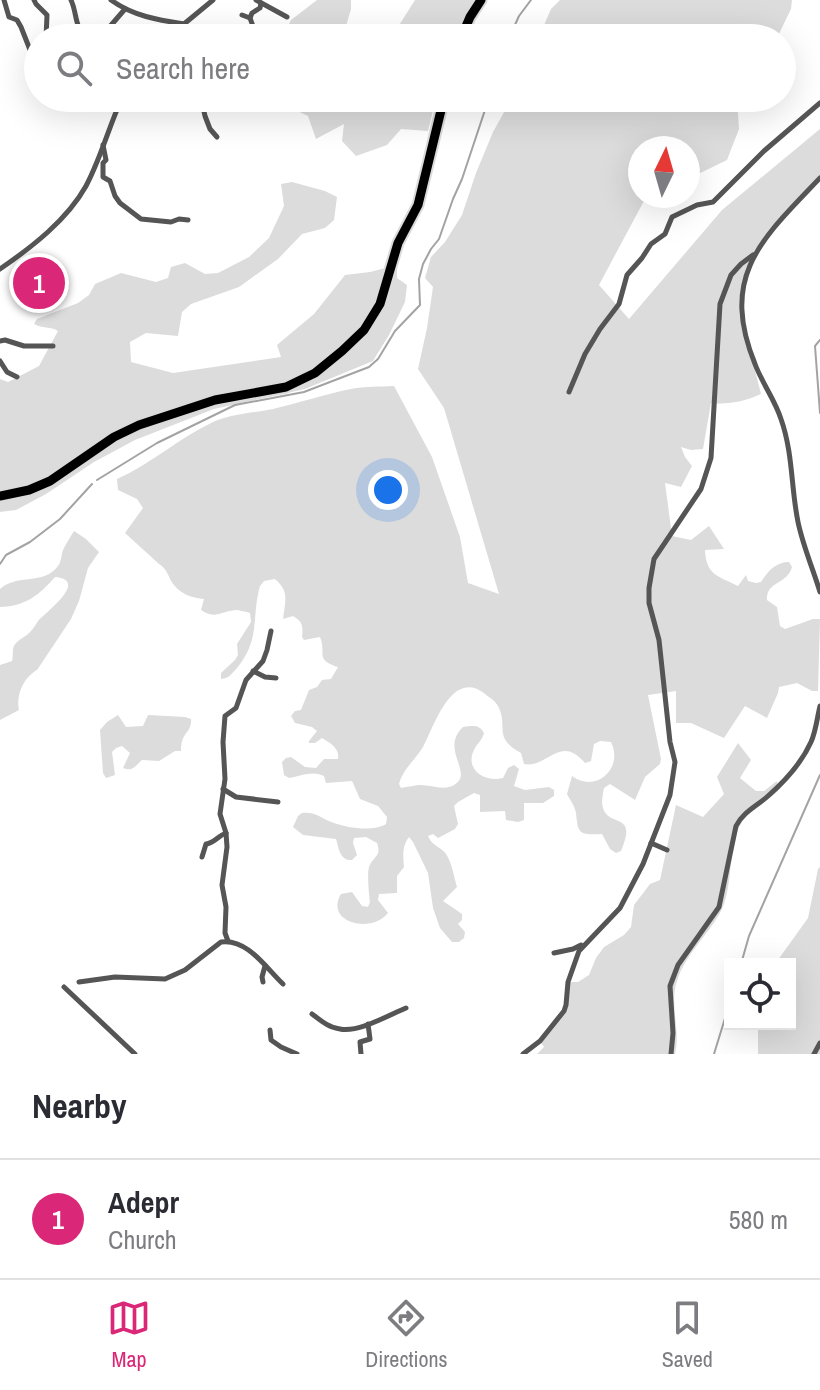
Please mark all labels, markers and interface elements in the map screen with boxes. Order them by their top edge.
search box [24,24,796,112]
icon: search [52,46,96,90]
text: Search here [116,48,250,88]
north arrow [628,136,700,208]
pin: 1 [13,253,65,313]
your location [368,470,408,510]
map controls [724,958,796,1030]
button: locate [724,958,796,1030]
text: Nearby [32,1083,127,1129]
text: Adepr [108,1182,179,1222]
text: 1 [52,1202,64,1237]
text: 580 m [729,1202,788,1237]
text: Church [108,1222,177,1257]
tab: Map [107,1296,151,1374]
tab: Directions [365,1296,448,1374]
tab: Saved [662,1296,713,1374]

